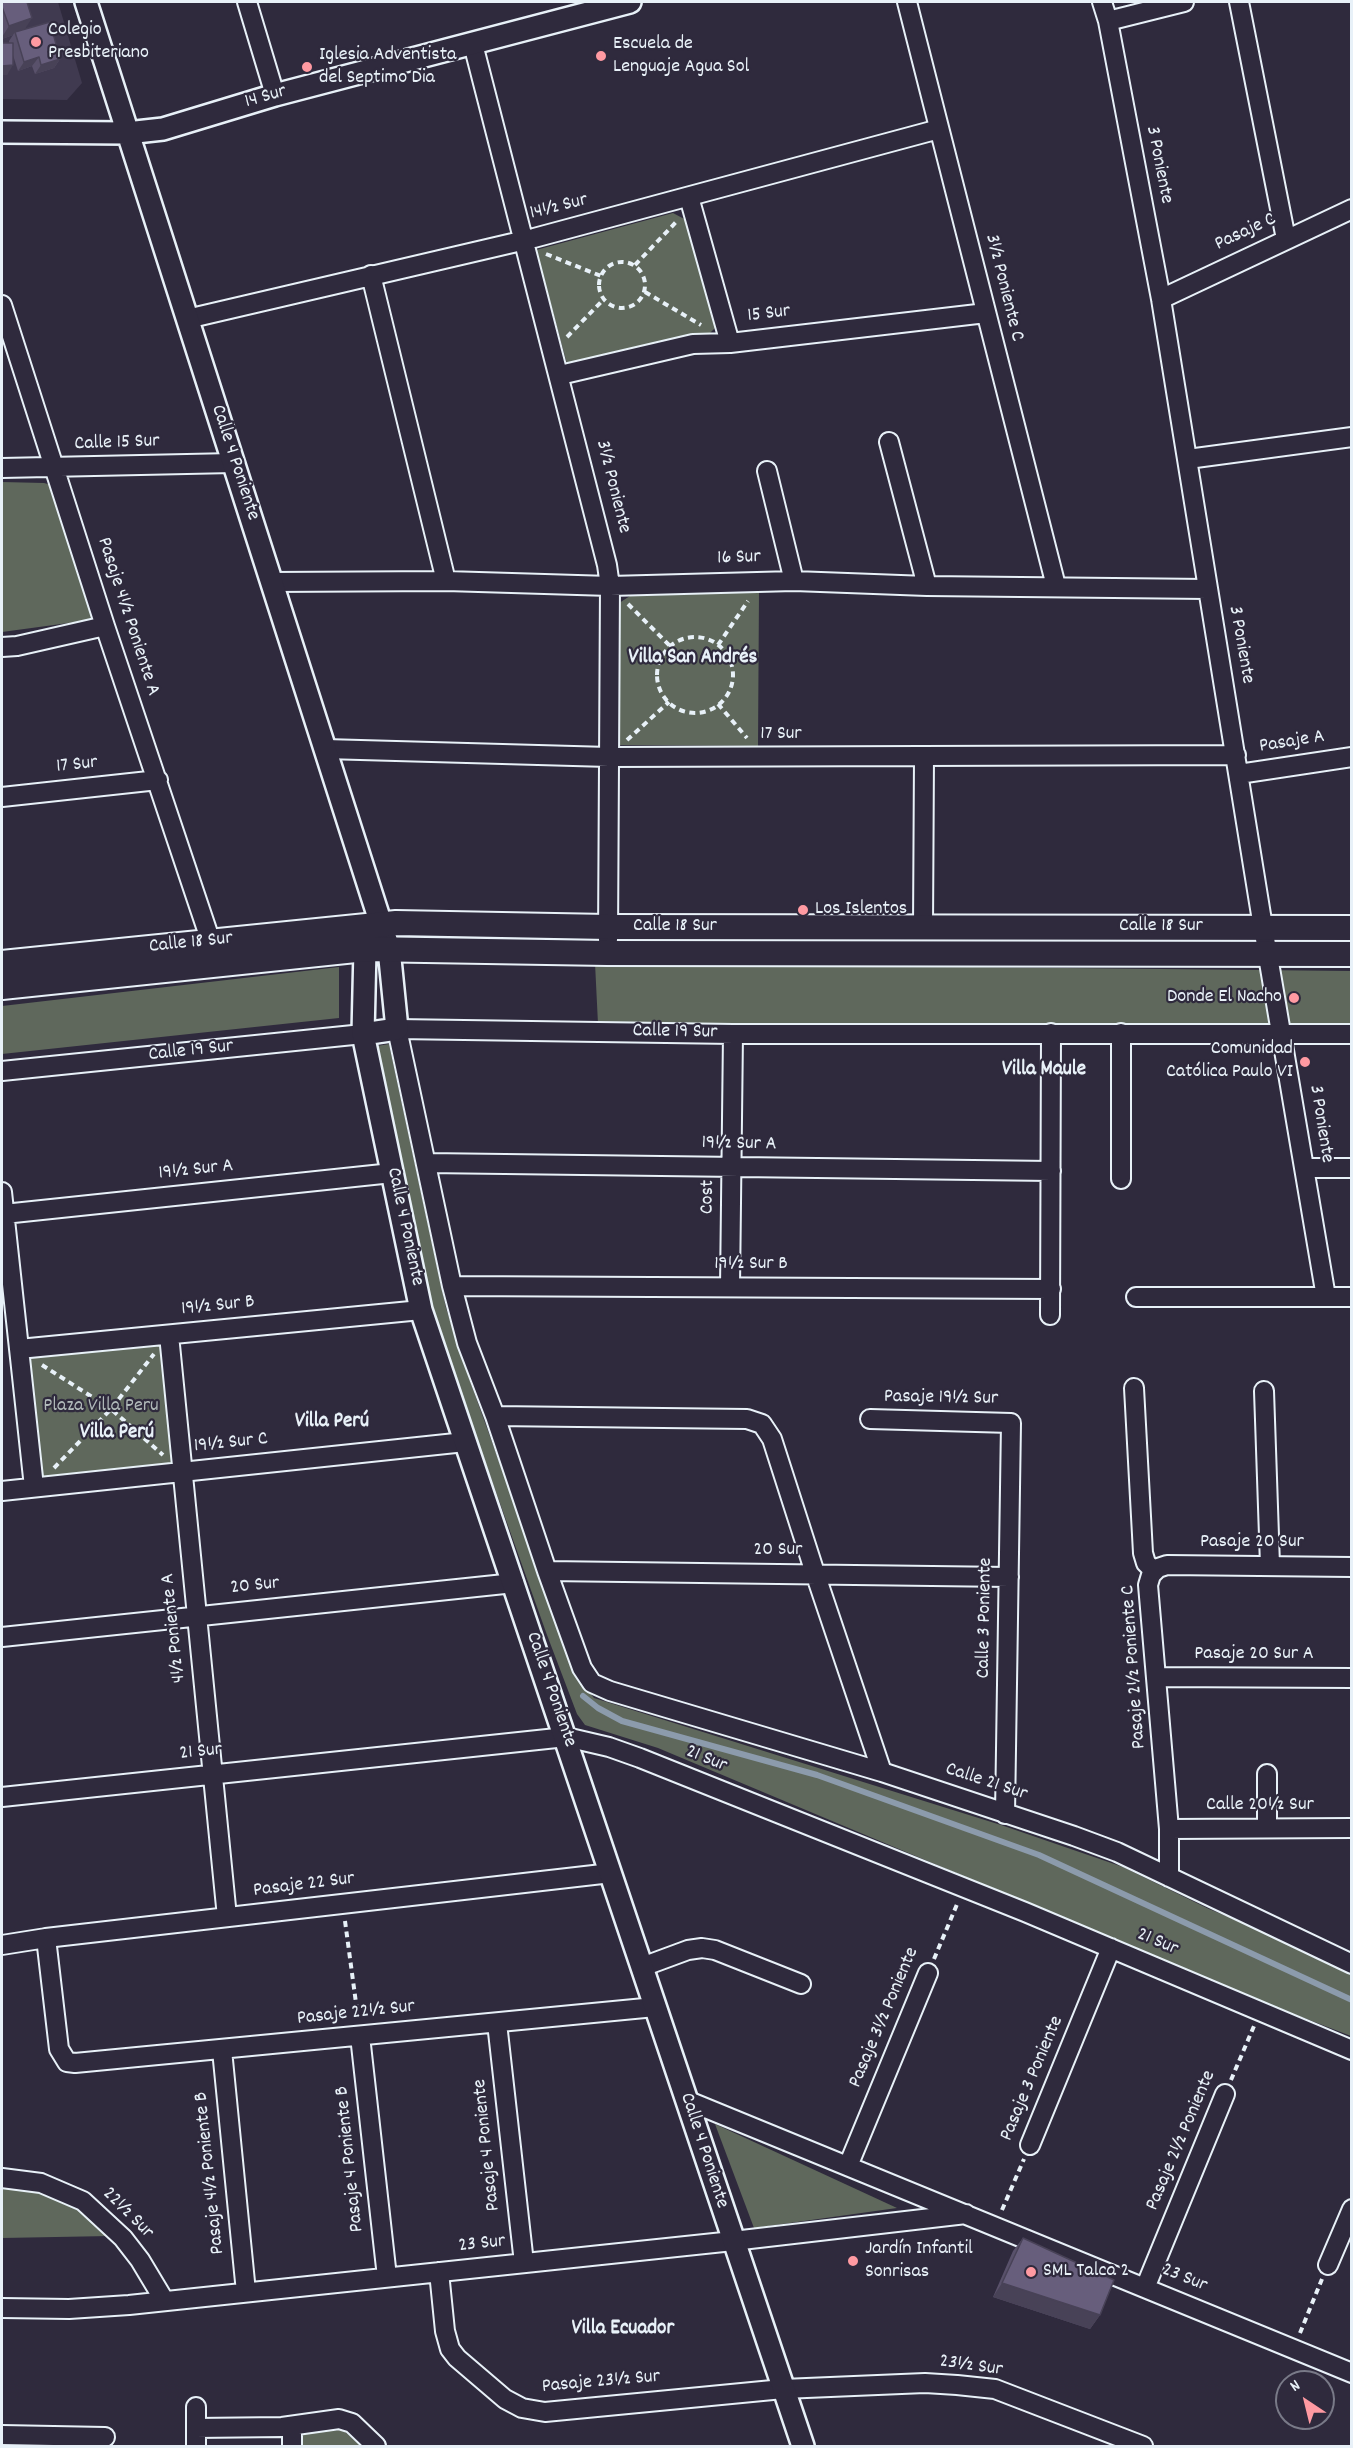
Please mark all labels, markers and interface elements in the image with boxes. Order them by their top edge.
place label: Colegio Presbiteriano [48,19,149,66]
place label: Escuela de Lenguaje Agua Sol [613,33,749,80]
marker: Colegio Presbiteriano [29,35,43,49]
place label: Iglesia Adventista del Septimo Dia [319,44,456,91]
marker: Escuela de Lenguaje Agua Sol [594,49,608,63]
marker: Iglesia Adventista del Septimo Dia [300,60,314,74]
street label: 14 Sur [242,81,290,115]
street label: 3 Poniente [1139,124,1177,206]
street label: 14½ Sur [528,189,590,227]
street label: Pasaje C [1212,208,1280,258]
street label: 3½ Poniente C [978,232,1028,344]
street label: 15 Sur [746,300,792,330]
street label: Calle 4 Poniente [204,402,264,524]
street label: Calle 15 Sur [74,431,160,457]
street label: 3½ Poniente [589,438,635,536]
street label: Pasaje 4½ Poniente A [90,535,164,699]
street label: 16 Sur [717,546,761,572]
street label: 3 Poniente [1221,604,1259,686]
district label: Villa San Andrés [629,646,757,672]
street label: 17 Sur [760,723,802,747]
street label: Pasaje A [1258,726,1326,760]
street label: 17 Sur [55,752,99,780]
place label: Los Islentos [815,898,907,922]
marker: Los Islentos [796,903,810,917]
street label: Calle 18 Sur [633,915,717,939]
street label: Calle 18 Sur [1119,915,1203,939]
street label: Calle 18 Sur [148,928,234,960]
place label: Donde El Nacho [1167,986,1282,1010]
marker: Donde El Nacho [1287,991,1301,1005]
street label: Calle 19 Sur [632,1020,718,1046]
street label: Calle 19 Sur [147,1036,235,1068]
place label: Comunidad Católica Paulo VI [1166,1038,1293,1085]
marker: Comunidad Católica Paulo VI [1298,1055,1312,1069]
district label: Villa Maule [1002,1058,1086,1084]
street label: 3 Poniente [1302,1083,1338,1165]
street label: 19½ Sur A [701,1132,777,1158]
street label: 19½ Sur A [157,1155,235,1187]
street label: Calle 4 Poniente [380,1166,428,1288]
street label: Cost [697,1180,721,1214]
street label: 19½ Sur B [714,1253,788,1277]
street label: 19½ Sur B [180,1291,256,1323]
street label: Pasaje 19½ Sur [884,1386,998,1412]
park label: Plaza Villa Peru [43,1395,159,1419]
district label: Villa Perú [295,1410,369,1436]
district label: Villa Perú [80,1421,154,1447]
street label: 19½ Sur C [193,1428,269,1460]
street label: Pasaje 20 Sur [1200,1531,1304,1555]
street label: 20 Sur [753,1539,803,1563]
street label: Calle 3 Poniente [973,1557,999,1679]
street label: 4½ Poniente A [157,1572,193,1684]
street label: 20 Sur [229,1573,281,1601]
street label: Pasaje 2½ Poniente C [1117,1584,1153,1750]
street label: Calle 4 Poniente [519,1629,581,1751]
street label: Pasaje 20 Sur A [1194,1643,1314,1667]
street label: 21 Sur [179,1739,223,1767]
street label: 21 Sur [682,1741,730,1779]
street label: Calle 21 Sur [942,1758,1030,1808]
street label: Calle 20½ Sur [1206,1794,1314,1818]
street label: Pasaje 22 Sur [252,1868,356,1904]
street label: 21 Sur [1133,1924,1181,1962]
street label: Pasaje 3½ Poniente [845,1944,925,2092]
street label: Pasaje 22½ Sur [296,1996,416,2032]
street label: Pasaje 3 Poniente [996,2013,1070,2145]
street label: Pasaje 2½ Poniente [1142,2067,1222,2215]
street label: Pasaje 4 Poniente [469,2078,507,2212]
street label: Pasaje 4 Poniente B [331,2085,371,2233]
street label: Pasaje 4½ Poniente B [191,2090,231,2256]
street label: Calle 4 Poniente [673,2090,733,2212]
street label: 22½ Sur [96,2183,158,2245]
street label: 23 Sur [457,2231,507,2259]
place label: Jardín Infantil Sonrisas [865,2238,973,2285]
marker: Jardín Infantil Sonrisas [846,2254,860,2268]
street label: 23 Sur [1158,2259,1210,2299]
place label: SML Talca 2 [1043,2260,1129,2284]
marker: SML Talca 2 [1024,2265,1038,2279]
district label: Villa Ecuador [572,2317,674,2343]
street label: 23½ Sur [938,2351,1004,2383]
street label: Pasaje 23½ Sur [541,2366,661,2400]
north arrow [1275,2370,1335,2430]
text: N [1286,2375,1305,2398]

